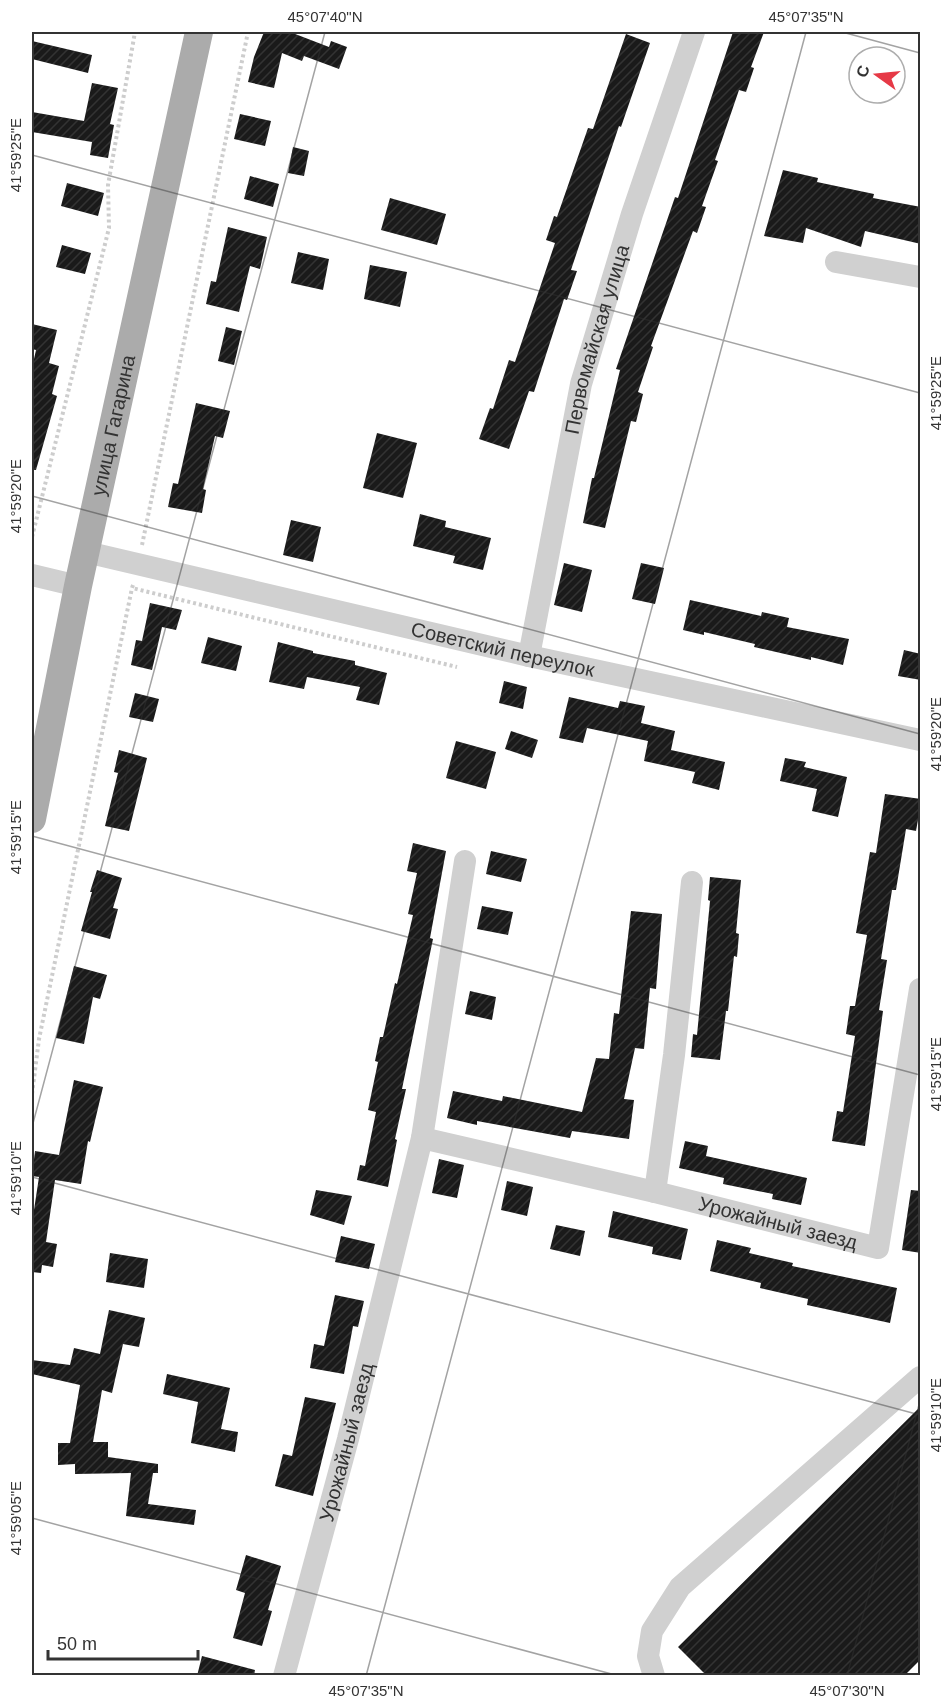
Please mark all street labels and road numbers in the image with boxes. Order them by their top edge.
street label: Первомайская улица [561,241,633,436]
street label: улица Гагарина [87,352,139,498]
street label: Советский переулок [409,618,597,681]
street label: Урожайный заезд [696,1192,860,1253]
street label: Урожайный заезд [315,1360,377,1524]

